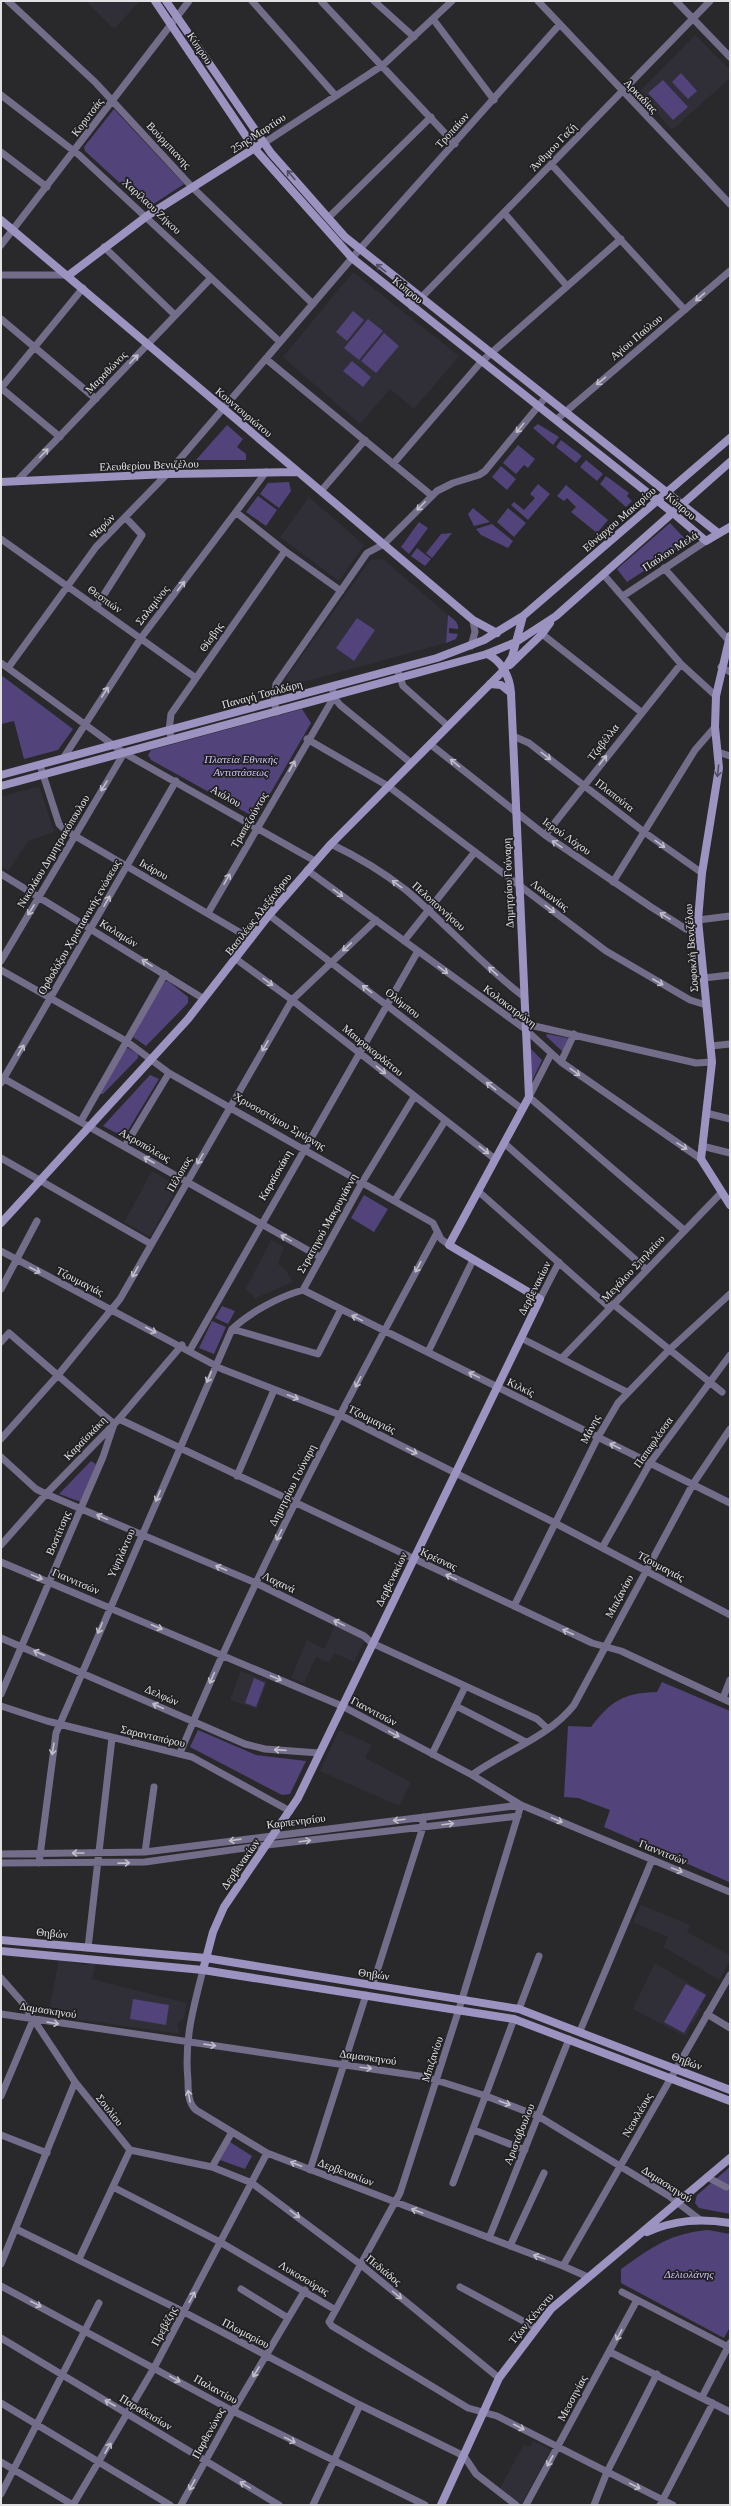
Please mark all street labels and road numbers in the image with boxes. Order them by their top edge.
street label: Κύπρου [185,30,215,66]
street label: Αρκαδίας [622,76,661,116]
street label: Κορυτσάς [69,95,106,139]
street label: 25ης Μαρτίου [228,110,288,155]
street label: Τροπαίων [433,110,471,150]
street label: Βούρμπιανης [144,119,194,171]
street label: Άνθιμου Γαζή [527,120,580,174]
street label: Χαρίλαου Ζήκου [120,176,184,237]
street label: Κύπρου [390,274,426,306]
street label: Αγίου Παύλου [608,311,665,362]
street label: Μαραθώνος [83,348,130,396]
street label: Κουντουριώτου [213,385,275,440]
street label: Ελευθερίου Βενιζέλου [99,457,200,474]
street label: Εθνάρχου Μακαρίου [580,484,658,554]
street label: Κύπρου [664,490,699,522]
street label: Ψαρών [87,511,117,541]
street label: Παύλου Μελά [640,528,700,573]
street label: Σαλαμίνος [133,582,172,627]
street label: Θεσπιών [85,583,125,615]
street label: Θίσβης [197,620,226,654]
street label: Παναγή Τσαλδάρη [220,677,304,711]
street label: Τζαβέλλα [585,721,622,763]
street label: Πλαπούτα [593,776,637,814]
street label: Αιόλου [209,783,244,809]
street label: Τραπεζούντος [228,789,271,851]
street label: Νικολάου Δημητρακόπουλου [14,792,92,910]
street label: Ιερού Λόχου [541,815,594,857]
street label: Δημητρίου Γούναρη [500,837,516,928]
street label: Ικάρου [137,856,171,882]
street label: Ορθοδόξου Χριστιανικής ενώσεως [35,857,124,997]
street label: Βασιλέως Αλεξάνδρου [222,870,295,958]
street label: Λακωνίας [529,877,572,914]
street label: Πελοποννήσου [410,879,468,933]
street label: Σοφοκλή Βενιζέλου [682,903,701,993]
street label: Καλαμών [98,917,140,949]
street label: Κολοκοτρώνη [481,982,539,1030]
street label: Ολύμπου [383,986,423,1021]
street label: Μαυροκορδάτου [340,1022,406,1078]
street label: Χρυσοστόμου Σμύρνης [232,1090,329,1153]
street label: Ακροπόλεως [117,1126,173,1165]
street label: Καραϊσκάκη [256,1148,294,1202]
street label: Πέλοπος [164,1154,194,1194]
street label: Στρατηγού Μακρυγιάννη [295,1171,359,1275]
street label: Μεγάλου Σπηλαίου [599,1232,667,1304]
street label: Δερβενακίων [515,1259,553,1317]
street label: Τζουμαγιάς [54,1264,106,1299]
street label: Κιλκίς [505,1375,537,1399]
street label: Τζουμαγιάς [346,1402,398,1437]
street label: Μάνης [578,1412,603,1445]
street label: Καραϊσκάκη [61,1414,109,1462]
street label: Παπαφλέσσα [631,1414,675,1470]
street label: Δημητρίου Γούναρη [266,1442,318,1528]
street label: Βοστίτσης [43,1509,73,1557]
street label: Υψηλάντου [105,1526,137,1579]
street label: Κρέσνας [419,1545,460,1573]
street label: Τζουμαγιάς [635,1549,687,1585]
street label: Δερβενακίων [373,1550,409,1608]
street label: Γιαννιτσών [51,1566,101,1596]
street label: Λαχανά [261,1569,298,1595]
street label: Μπιζανίου [603,1572,636,1620]
street label: Δελφών [143,1682,181,1708]
street label: Γιαννιτσών [349,1694,399,1728]
street label: Σαρανταπόρου [119,1723,187,1749]
street label: Καρπενησίου [266,1811,327,1831]
street label: Δερβενακίων [218,1836,262,1892]
street label: Γιαννιτσών [637,1837,689,1867]
street label: Θηβών [36,1926,68,1940]
street label: Θηβών [358,1966,390,1982]
street label: Δαμασκηνού [19,2000,78,2021]
street label: Μπιζανίου [419,2034,446,2084]
street label: Δαμασκηνού [339,2047,398,2067]
street label: Θηβών [670,2050,704,2072]
street label: Νεοκλέους [620,2090,655,2139]
street label: Σουλίου [94,2092,126,2129]
street label: Αριστόβουλου [501,2101,537,2166]
street label: Δερβενακίων [316,2156,376,2188]
street label: Δαμασκηνού [640,2163,695,2205]
street label: Πεδιάδος [364,2252,404,2288]
street label: Λυκοσούρας [277,2258,332,2298]
street label: Τζων Κένεντυ [506,2290,557,2347]
street label: Πρεβέζης [149,2304,180,2348]
street label: Πλωμαρίου [220,2316,272,2351]
street label: Παλαντίου [192,2372,240,2406]
street label: Μεσσηνίας [555,2373,589,2423]
street label: Παραδεισίων [118,2392,174,2432]
street label: Παρθενώνος [189,2405,227,2460]

